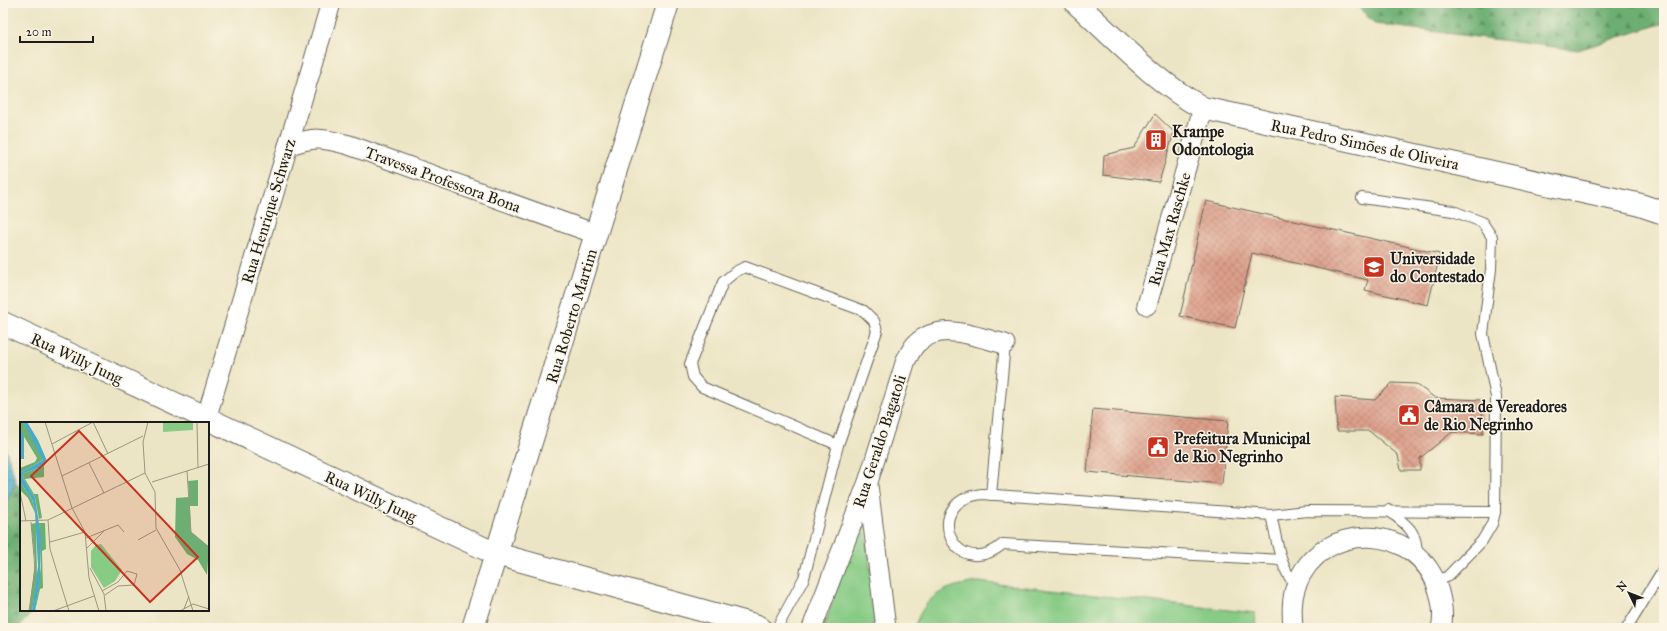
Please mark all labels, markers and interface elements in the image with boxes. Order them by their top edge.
scale bar [20,18,93,44]
text: 20 m [26,25,52,39]
street label: Rua Pedro Simões de Oliveira [1269,115,1461,174]
place label: Krampe Odontologia [1172,122,1255,160]
building icon: Krampe Odontologia [1143,127,1169,153]
street label: Rua Henrique Schwarz [237,136,301,286]
street label: Travessa Professora Bona [362,142,524,217]
street label: Rua Max Raschke [1144,170,1195,288]
street label: Rua Roberto Martim [542,246,601,386]
place label: Universidade do Contestado [1390,249,1484,286]
school or university icon: Universidade do Contestado [1361,254,1387,280]
street label: Rua Willy Jung [27,329,126,389]
street label: Rua Geraldo Bagatoli [849,372,911,510]
place label: Câmara de Vereadores de Rio Negrinho [1424,397,1567,435]
public building icon: Câmara de Vereadores de Rio Negrinho [1396,402,1422,428]
inset map [20,422,209,611]
place label: Prefeitura Municipal de Rio Negrinho [1174,429,1311,467]
public building icon: Prefeitura Municipal de Rio Negrinho [1145,434,1171,460]
street label: Rua Willy Jung [321,467,420,527]
north arrow [1609,573,1649,613]
text: N [1614,578,1630,594]

